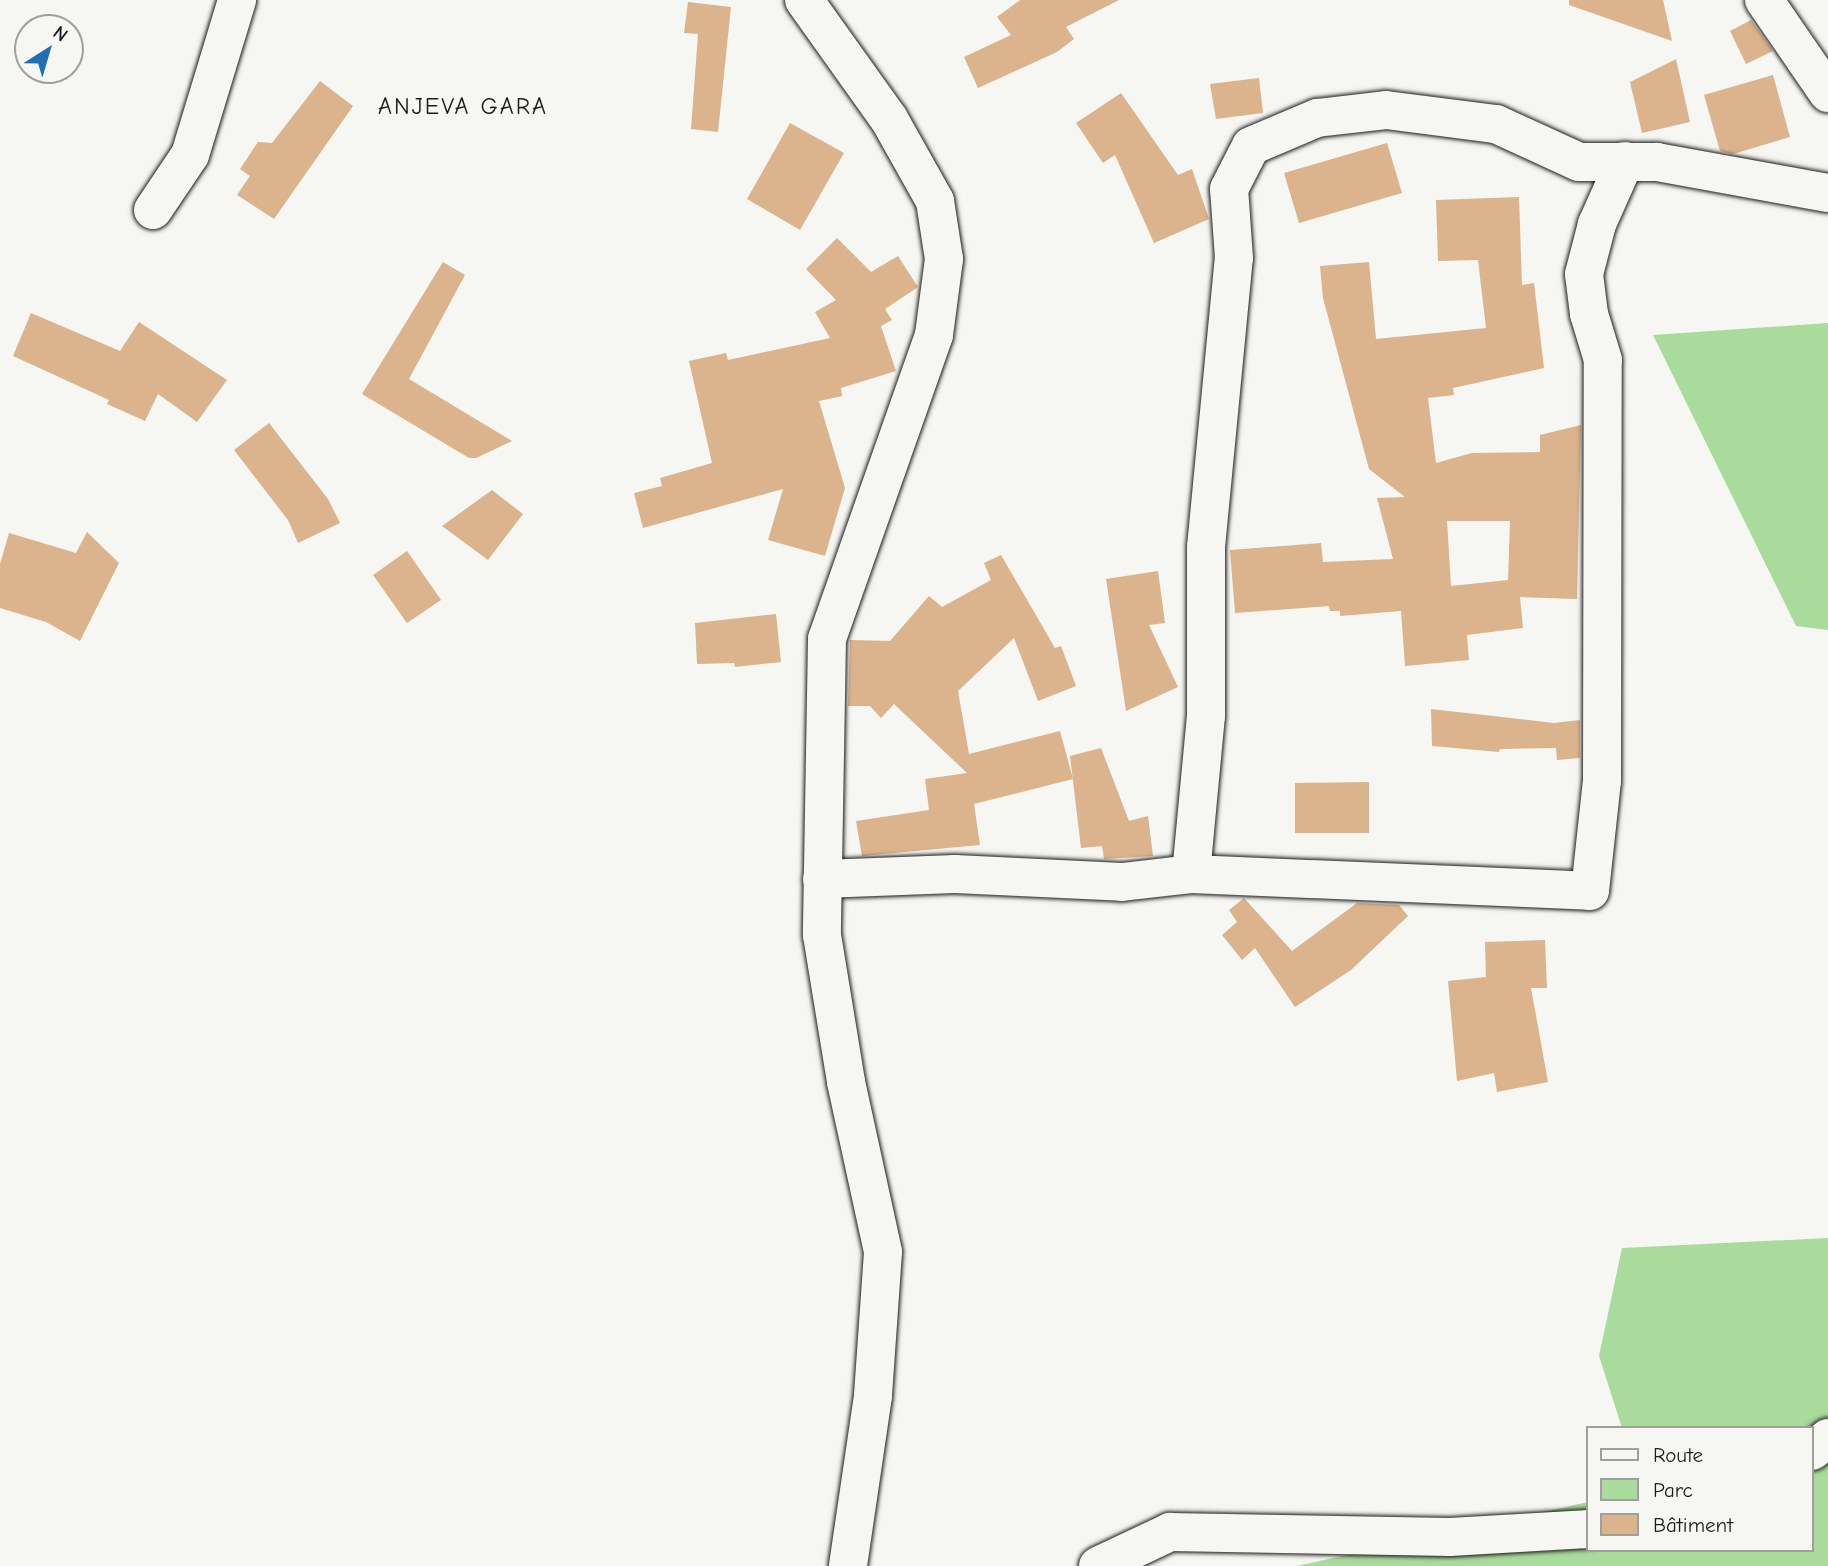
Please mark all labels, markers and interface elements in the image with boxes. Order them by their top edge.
north arrow [14,14,84,84]
text: N [49,21,72,46]
district label: ANJEVA GARA [379,93,547,121]
legend [1587,1426,1814,1552]
text: Route [1653,1443,1703,1467]
text: Parc [1653,1478,1693,1502]
text: Bâtiment [1653,1513,1733,1537]

